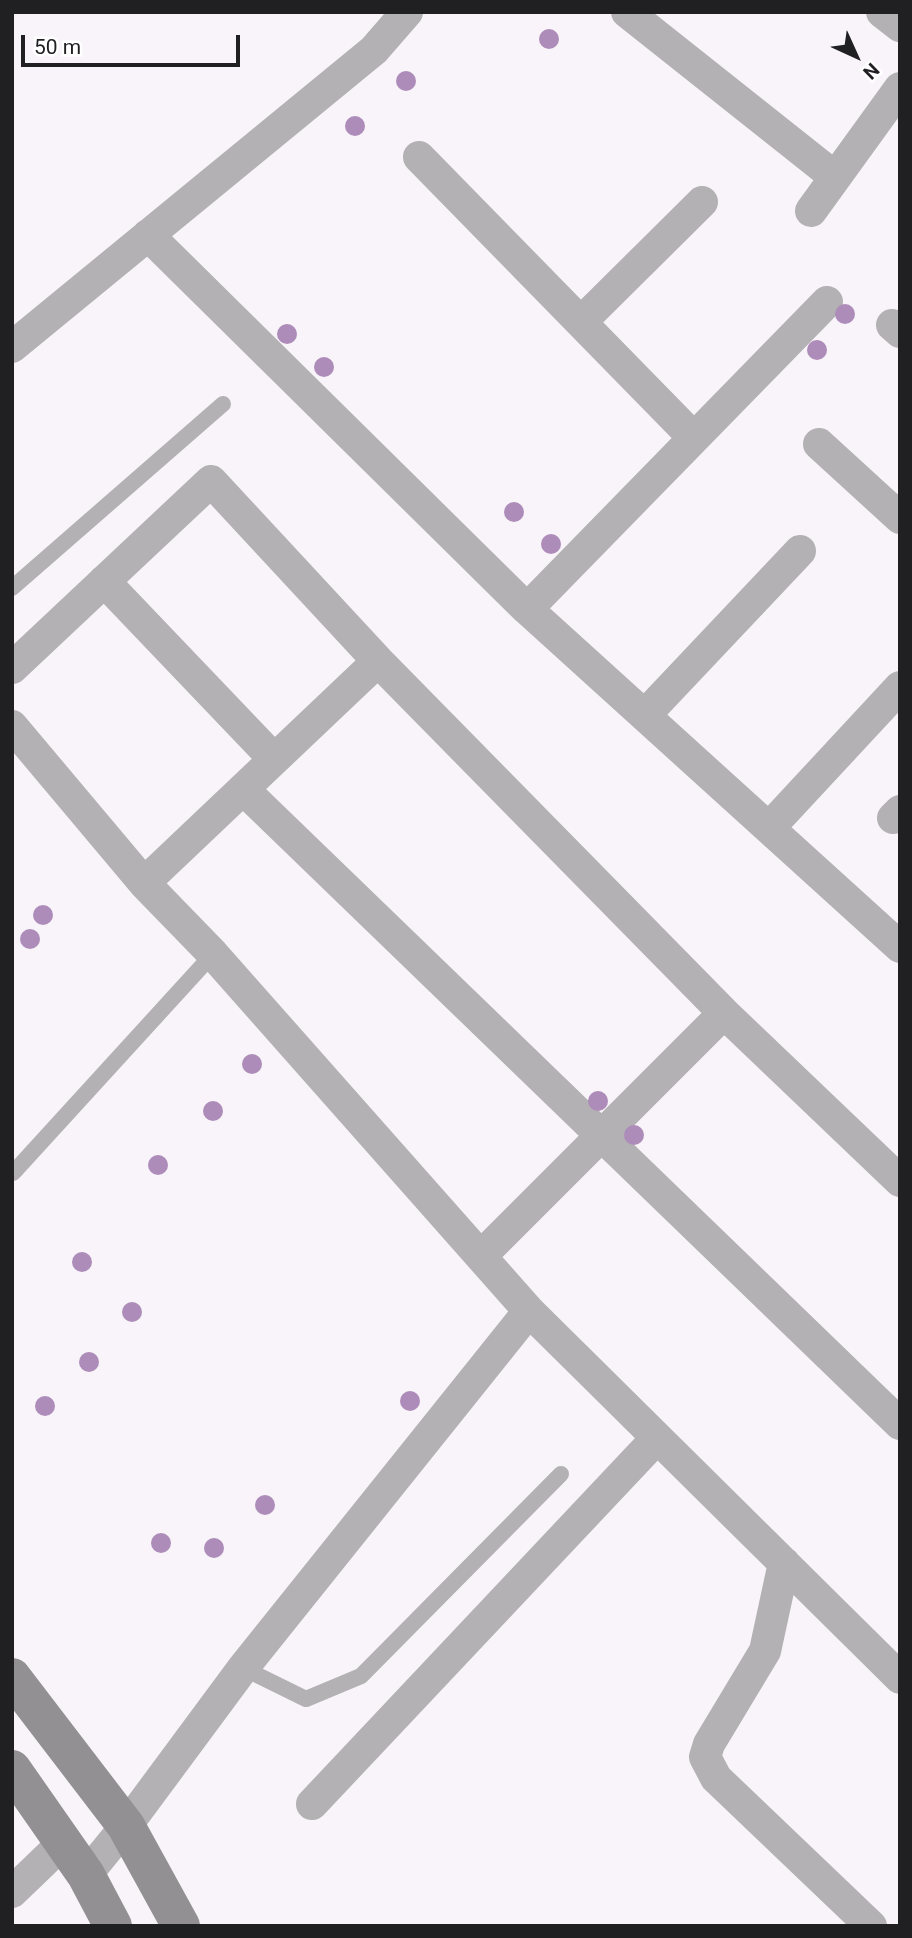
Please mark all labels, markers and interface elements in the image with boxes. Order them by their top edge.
scale bar [24,21,243,65]
north arrow [821,21,891,91]
text: 50 m [34,35,81,59]
text: N [858,58,884,84]

